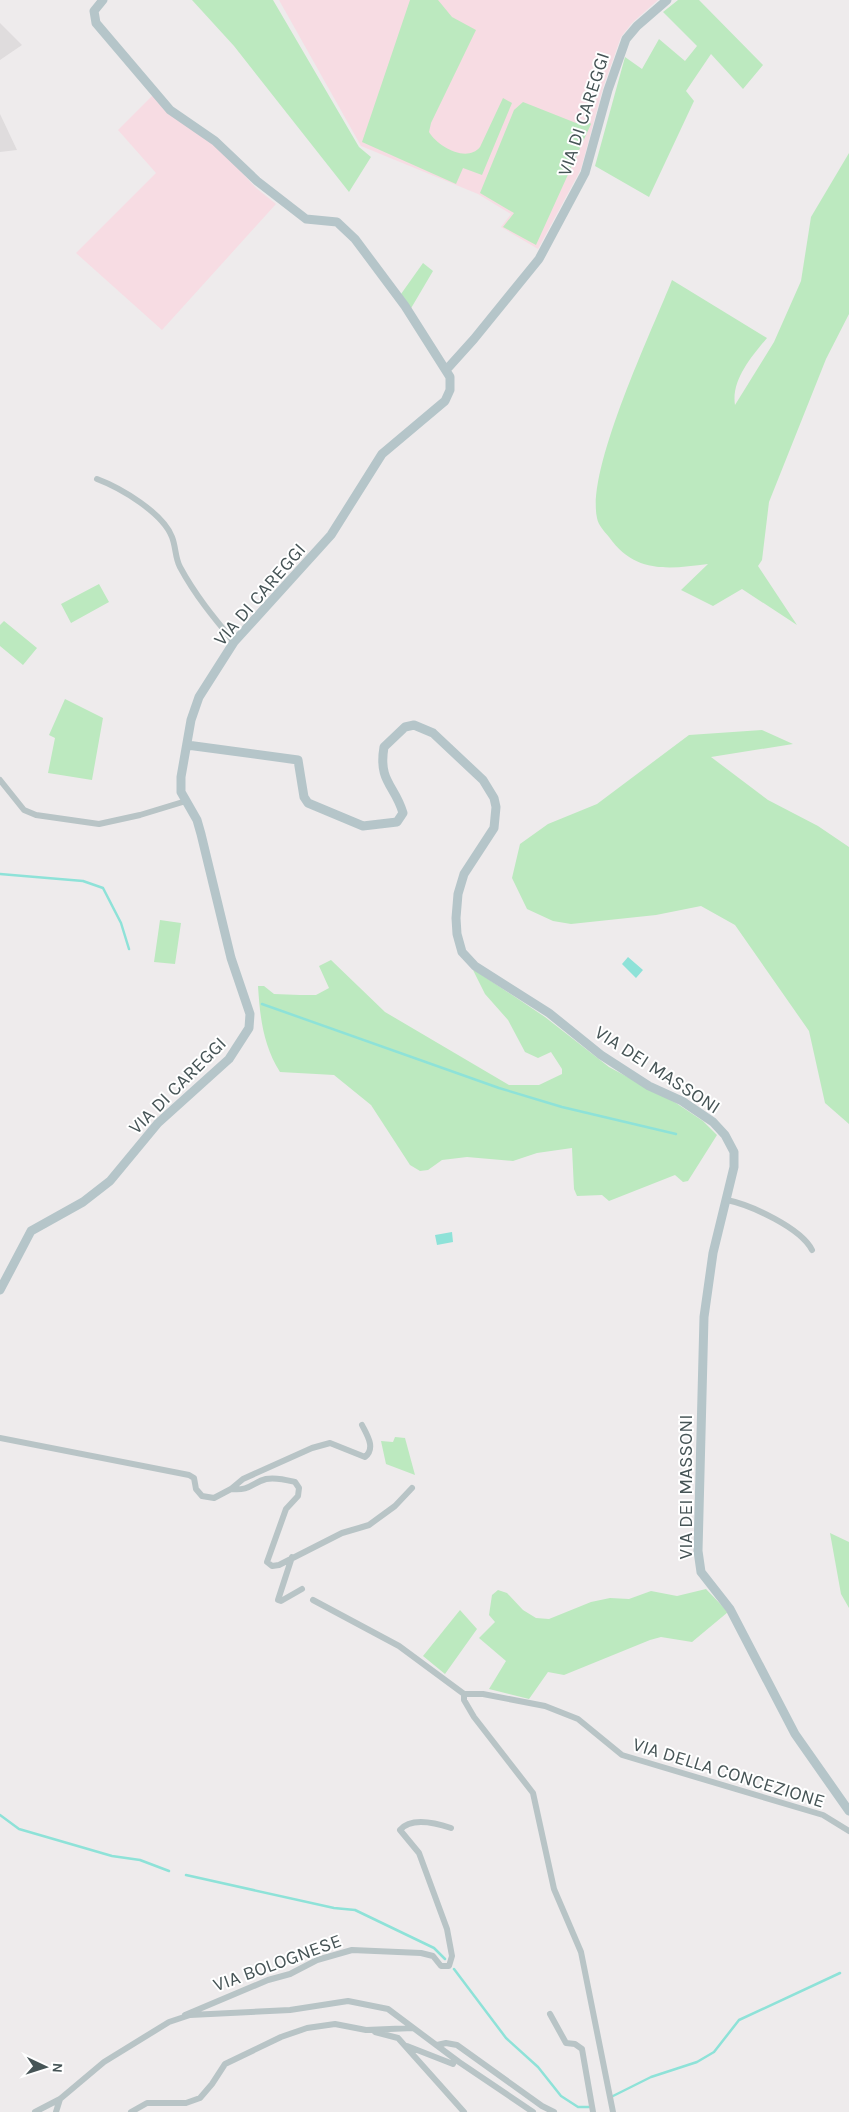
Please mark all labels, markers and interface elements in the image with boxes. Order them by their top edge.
street label: VIA DI CAREGGI [554,50,614,179]
street label: VIA DI CAREGGI [209,539,310,650]
street label: VIA DEI MASSONI [591,1021,724,1119]
street label: VIA DI CAREGGI [125,1033,231,1139]
street label: VIA DEI MASSONI [675,1414,697,1560]
street label: VIA DELLA CONCEZIONE [630,1733,827,1813]
street label: VIA BOLOGNESE [210,1930,344,1996]
north arrow [20,2042,70,2092]
text: N [49,2062,66,2073]

